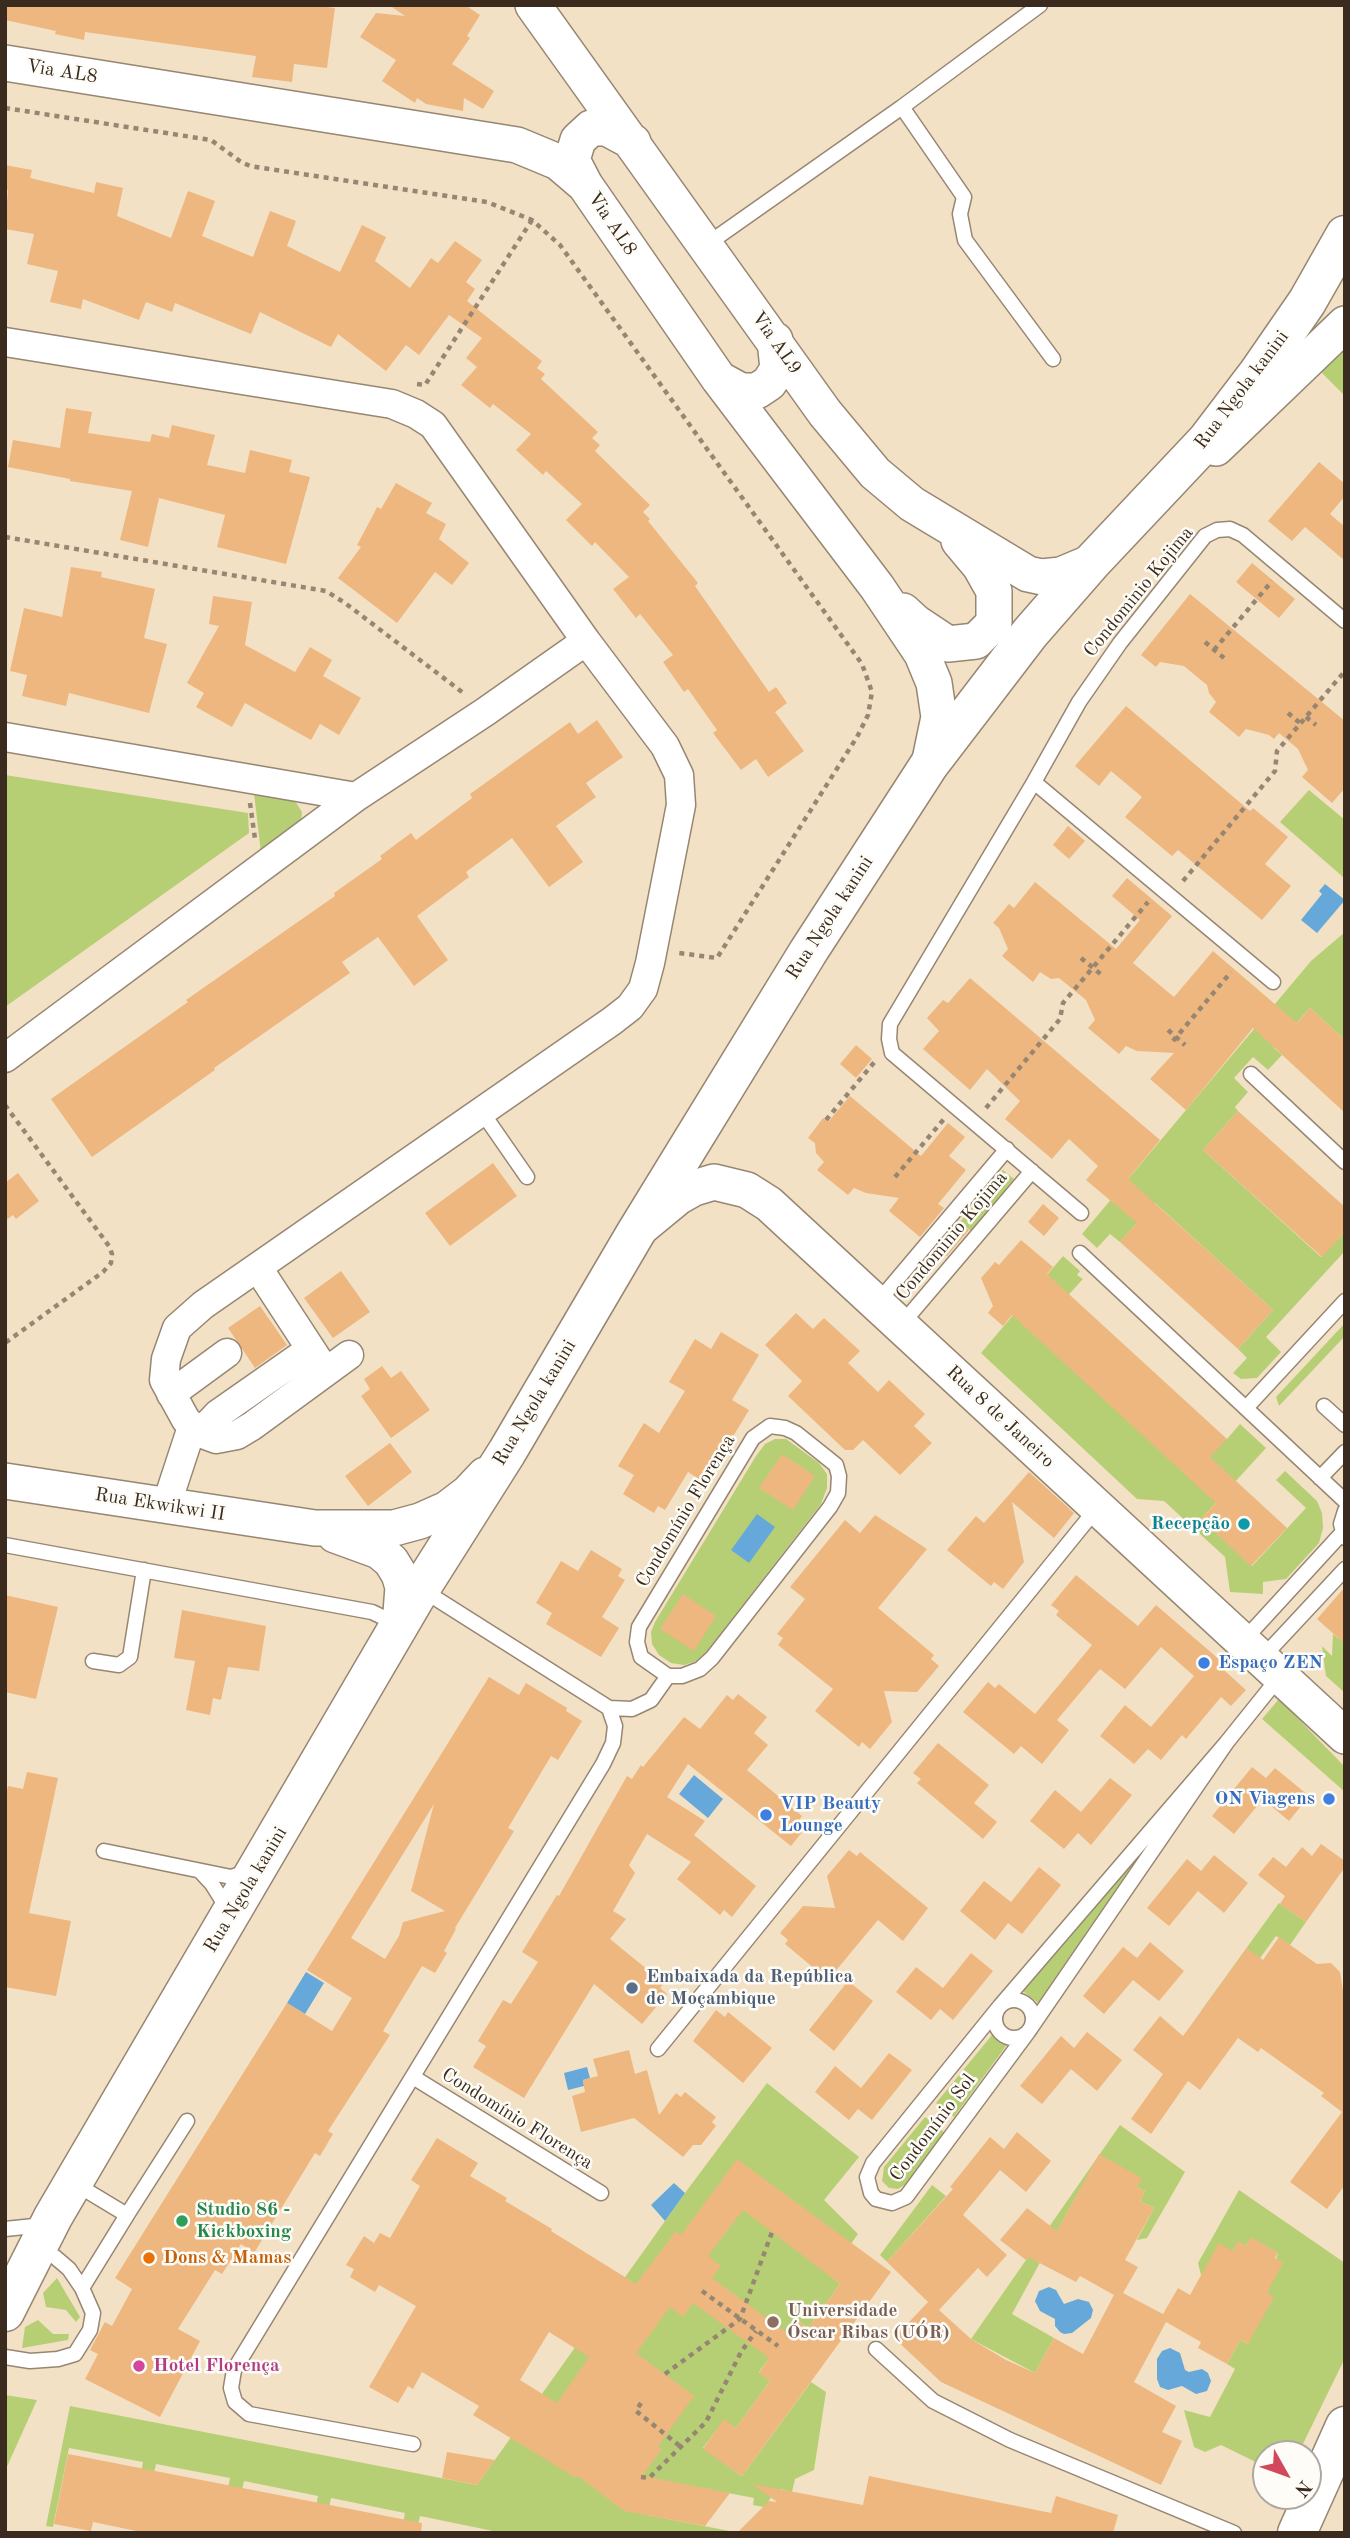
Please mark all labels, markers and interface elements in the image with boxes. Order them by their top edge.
street label: Via AL8 [25,55,99,89]
street label: Via AL8 [582,188,642,260]
street label: Via AL9 [746,307,806,379]
street label: Rua Ngola kanini [1190,326,1294,454]
street label: Condominio Kojima [1079,522,1199,662]
street label: Rua Ngola kanini [782,852,878,984]
street label: Condominio Kojima [891,1167,1013,1305]
street label: Rua Ngola kanini [488,1336,582,1470]
street label: Rua 8 de Janeiro [941,1361,1059,1473]
street label: Condomínio Florença [631,1431,741,1591]
street label: Rua Ekwikwi II [93,1483,227,1527]
place label: Recepção [1151,1513,1230,1535]
marker: Recepção [1236,1516,1252,1532]
place label: Espaço ZEN [1218,1652,1323,1674]
marker: Espaço ZEN [1196,1655,1212,1671]
place label: ON Viagens [1215,1788,1315,1810]
marker: ON Viagens [1321,1791,1337,1807]
place label: VIP Beauty Lounge [780,1793,881,1837]
marker: VIP Beauty Lounge [758,1807,774,1823]
street label: Rua Ngola kanini [199,1823,293,1957]
place label: Embaixada da República de Moçambique [646,1966,853,2010]
marker: Embaixada da República de Moçambique [624,1980,640,1996]
street label: Condomínio Florença [437,2063,597,2175]
street label: Condomínio Sol [885,2070,981,2186]
place label: Studio 86 - Kickboxing [196,2199,291,2243]
marker: Studio 86 - Kickboxing [174,2213,190,2229]
place label: Dons & Mamas [163,2247,291,2269]
marker: Dons & Mamas [141,2250,157,2266]
place label: Universidade Óscar Ribas (UÓR) [787,2300,949,2344]
marker: Universidade Óscar Ribas (UÓR) [765,2314,781,2330]
place label: Hotel Florença [153,2355,280,2377]
marker: Hotel Florença [131,2358,147,2374]
north arrow [1252,2440,1322,2510]
text: N [1290,2476,1314,2499]

